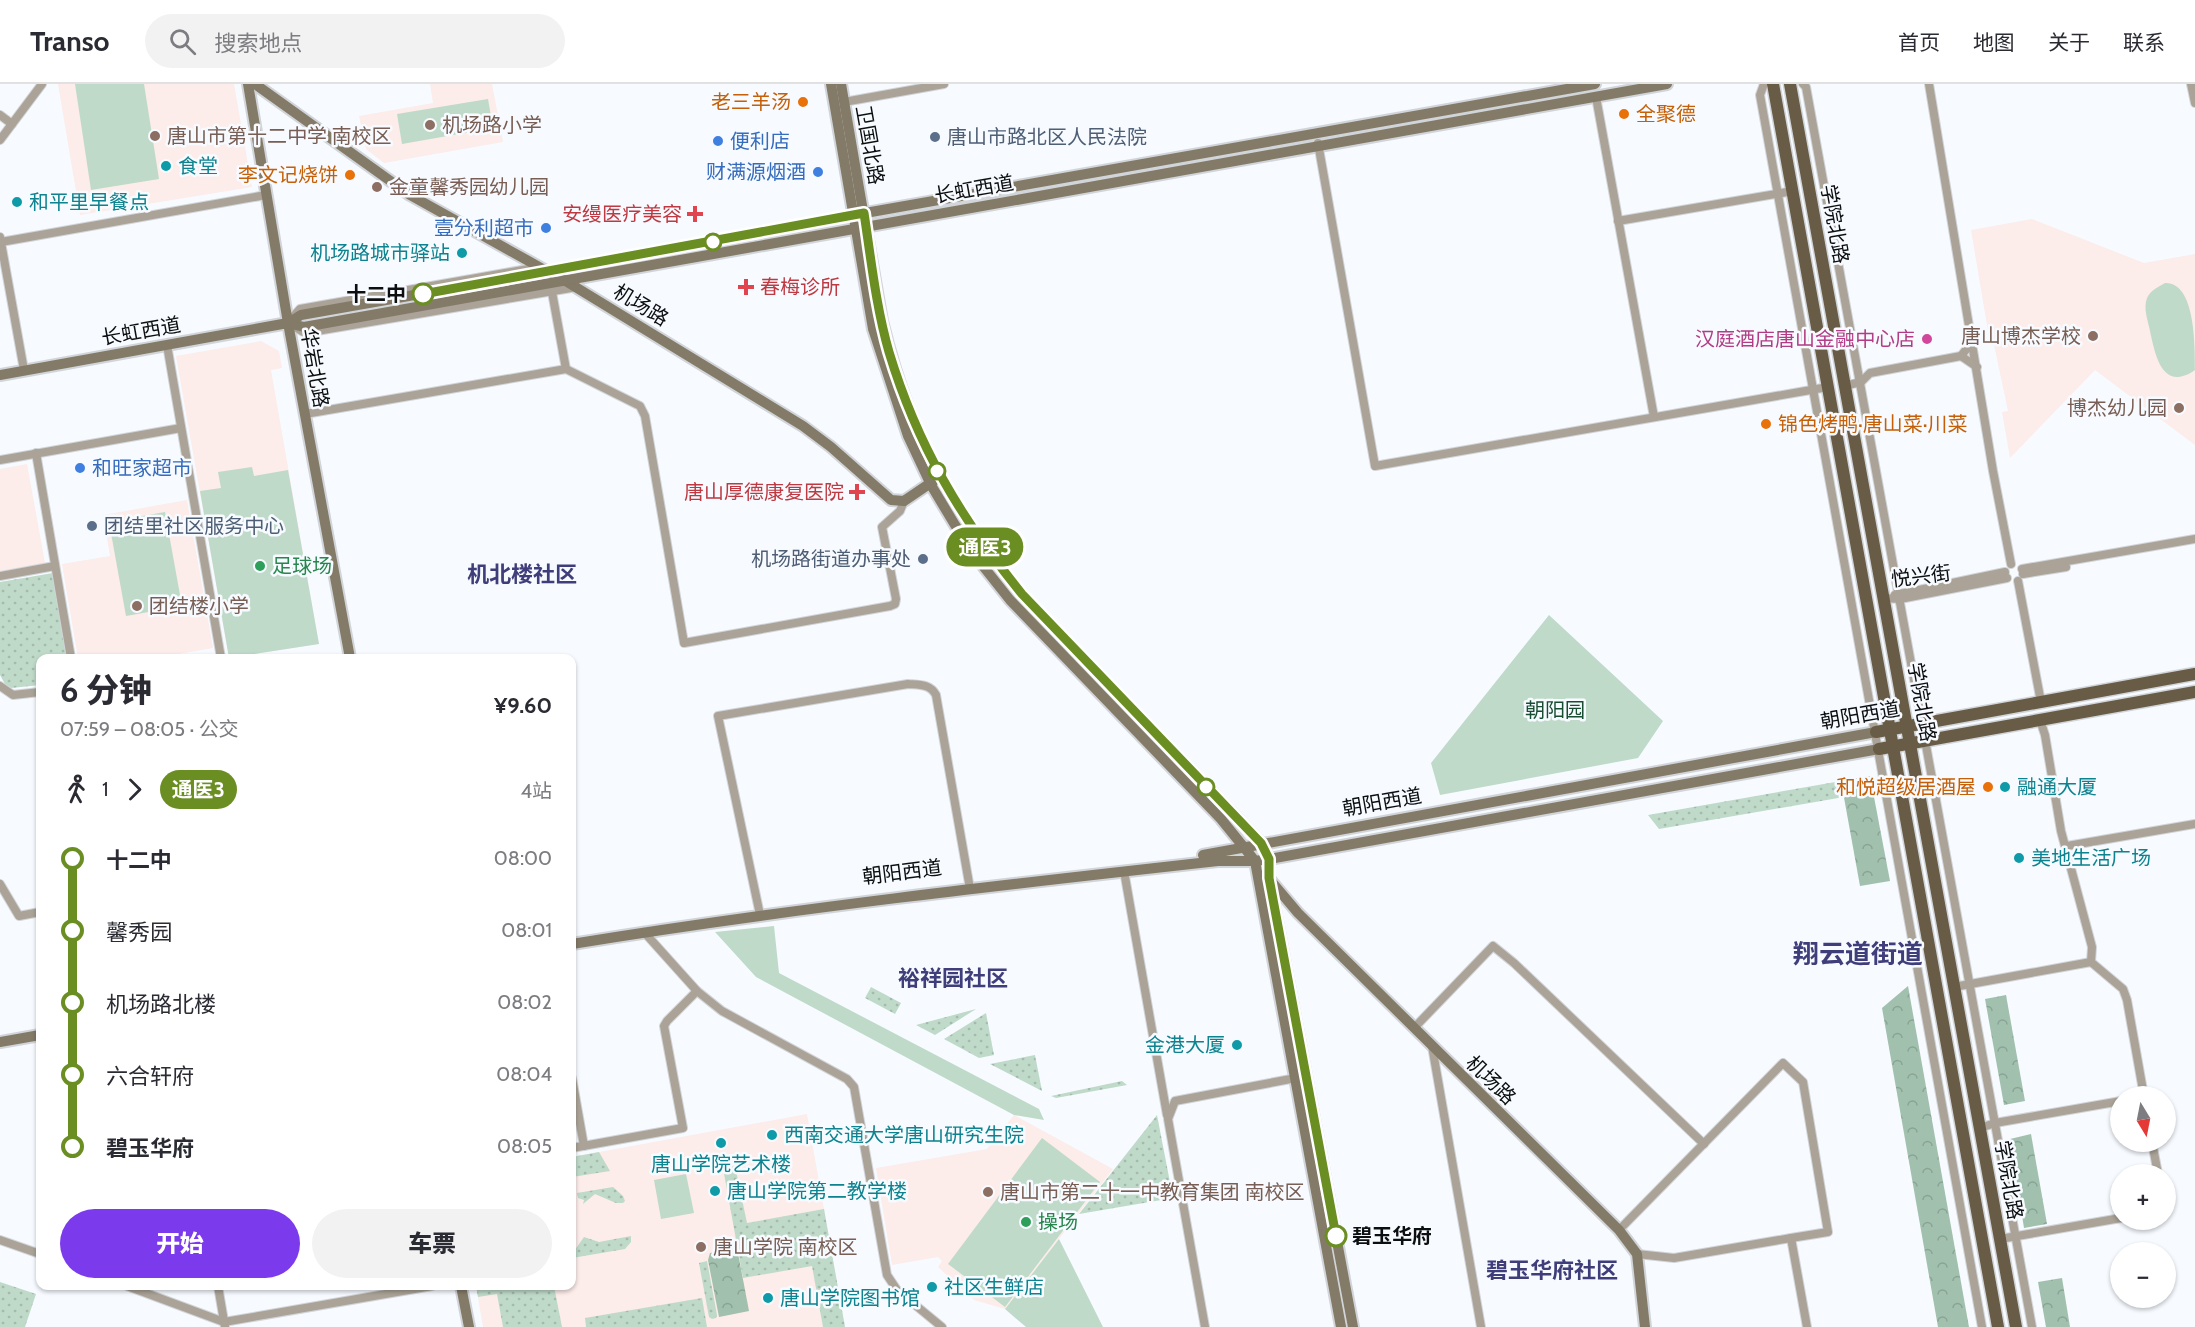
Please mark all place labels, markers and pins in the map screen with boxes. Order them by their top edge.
place label: 老三羊汤 [711,90,791,114]
marker: 老三羊汤 [796,95,810,109]
place label: 全聚德 [1636,102,1696,126]
marker: 全聚德 [1617,107,1631,121]
place label: 机场路小学 [442,113,542,137]
marker: 机场路小学 [423,118,437,132]
place label: 唐山市第十二中学 南校区 [167,124,392,148]
place label: 唐山市路北区人民法院 [947,125,1147,149]
marker: 唐山市第十二中学 南校区 [148,129,162,143]
place label: 便利店 [730,129,790,153]
marker: 唐山市路北区人民法院 [928,130,942,144]
marker: 便利店 [711,134,725,148]
place label: 食堂 [178,154,218,178]
marker: 食堂 [159,159,173,173]
place label: 财满源烟酒 [706,160,806,184]
place label: 李文记烧饼 [238,163,338,187]
marker: 财满源烟酒 [811,165,825,179]
marker: 李文记烧饼 [343,168,357,182]
place label: 金童馨秀园幼儿园 [389,175,549,199]
marker: 金童馨秀园幼儿园 [370,180,384,194]
place label: 和平里早餐点 [29,190,149,214]
marker: 和平里早餐点 [10,195,24,209]
place label: 安缦医疗美容 [562,202,682,226]
marker: 安缦医疗美容 [686,205,704,223]
place label: 壹分利超市 [434,216,534,240]
marker: 壹分利超市 [539,221,553,235]
unlabelled marker [704,233,722,251]
place label: 机场路城市驿站 [310,241,450,265]
marker: 机场路城市驿站 [455,246,469,260]
place label: 春梅诊所 [760,275,840,299]
marker: 春梅诊所 [737,278,755,296]
place label: 十二中 [346,282,406,306]
marker: 十二中 [412,283,434,305]
place label: 唐山博杰学校 [1961,324,2081,348]
place label: 汉庭酒店唐山金融中心店 [1695,327,1915,351]
marker: 唐山博杰学校 [2086,329,2100,343]
marker: 汉庭酒店唐山金融中心店 [1920,332,1934,346]
place label: 博杰幼儿园 [2067,396,2167,420]
marker: 博杰幼儿园 [2172,401,2186,415]
place label: 锦色烤鸭·唐山菜·川菜 [1778,412,1968,436]
marker: 锦色烤鸭·唐山菜·川菜 [1759,417,1773,431]
place label: 和旺家超市 [92,456,192,480]
marker: 和旺家超市 [73,461,87,475]
unlabelled marker [928,462,946,480]
place label: 唐山厚德康复医院 [684,480,844,504]
marker: 唐山厚德康复医院 [848,483,866,501]
place label: 团结里社区服务中心 [104,514,284,538]
marker: 团结里社区服务中心 [85,519,99,533]
place label: 机场路街道办事处 [751,547,911,571]
marker: 机场路街道办事处 [916,552,930,566]
place label: 足球场 [272,554,332,578]
marker: 足球场 [253,559,267,573]
place label: 团结楼小学 [149,594,249,618]
marker: 团结楼小学 [130,599,144,613]
place label: 和悦超级居酒屋 [1836,775,1976,799]
place label: 融通大厦 [2017,775,2097,799]
unlabelled marker [1197,778,1215,796]
marker: 和悦超级居酒屋 [1981,780,1995,794]
marker: 融通大厦 [1998,780,2012,794]
place label: 美地生活广场 [2031,846,2151,870]
marker: 美地生活广场 [2012,851,2026,865]
place label: 金港大厦 [1145,1033,1225,1057]
marker: 金港大厦 [1230,1038,1244,1052]
place label: 西南交通大学唐山研究生院 [784,1123,1024,1147]
marker: 西南交通大学唐山研究生院 [765,1128,779,1142]
marker: 唐山学院艺术楼 [714,1136,728,1150]
place label: 唐山学院艺术楼 [651,1152,791,1176]
place label: 唐山学院第二教学楼 [727,1179,907,1203]
place label: 唐山市第二十一中教育集团 南校区 [1000,1180,1305,1204]
marker: 唐山学院第二教学楼 [708,1184,722,1198]
marker: 唐山市第二十一中教育集团 南校区 [981,1185,995,1199]
place label: 操场 [1038,1210,1078,1234]
marker: 操场 [1019,1215,1033,1229]
place label: 碧玉华府 [1352,1224,1432,1248]
marker: 碧玉华府 [1325,1225,1347,1247]
place label: 唐山学院 南校区 [713,1235,858,1259]
marker: 唐山学院 南校区 [694,1240,708,1254]
place label: 社区生鲜店 [944,1275,1044,1299]
marker: 社区生鲜店 [925,1280,939,1294]
place label: 唐山学院图书馆 [780,1286,920,1310]
marker: 唐山学院图书馆 [761,1291,775,1305]

